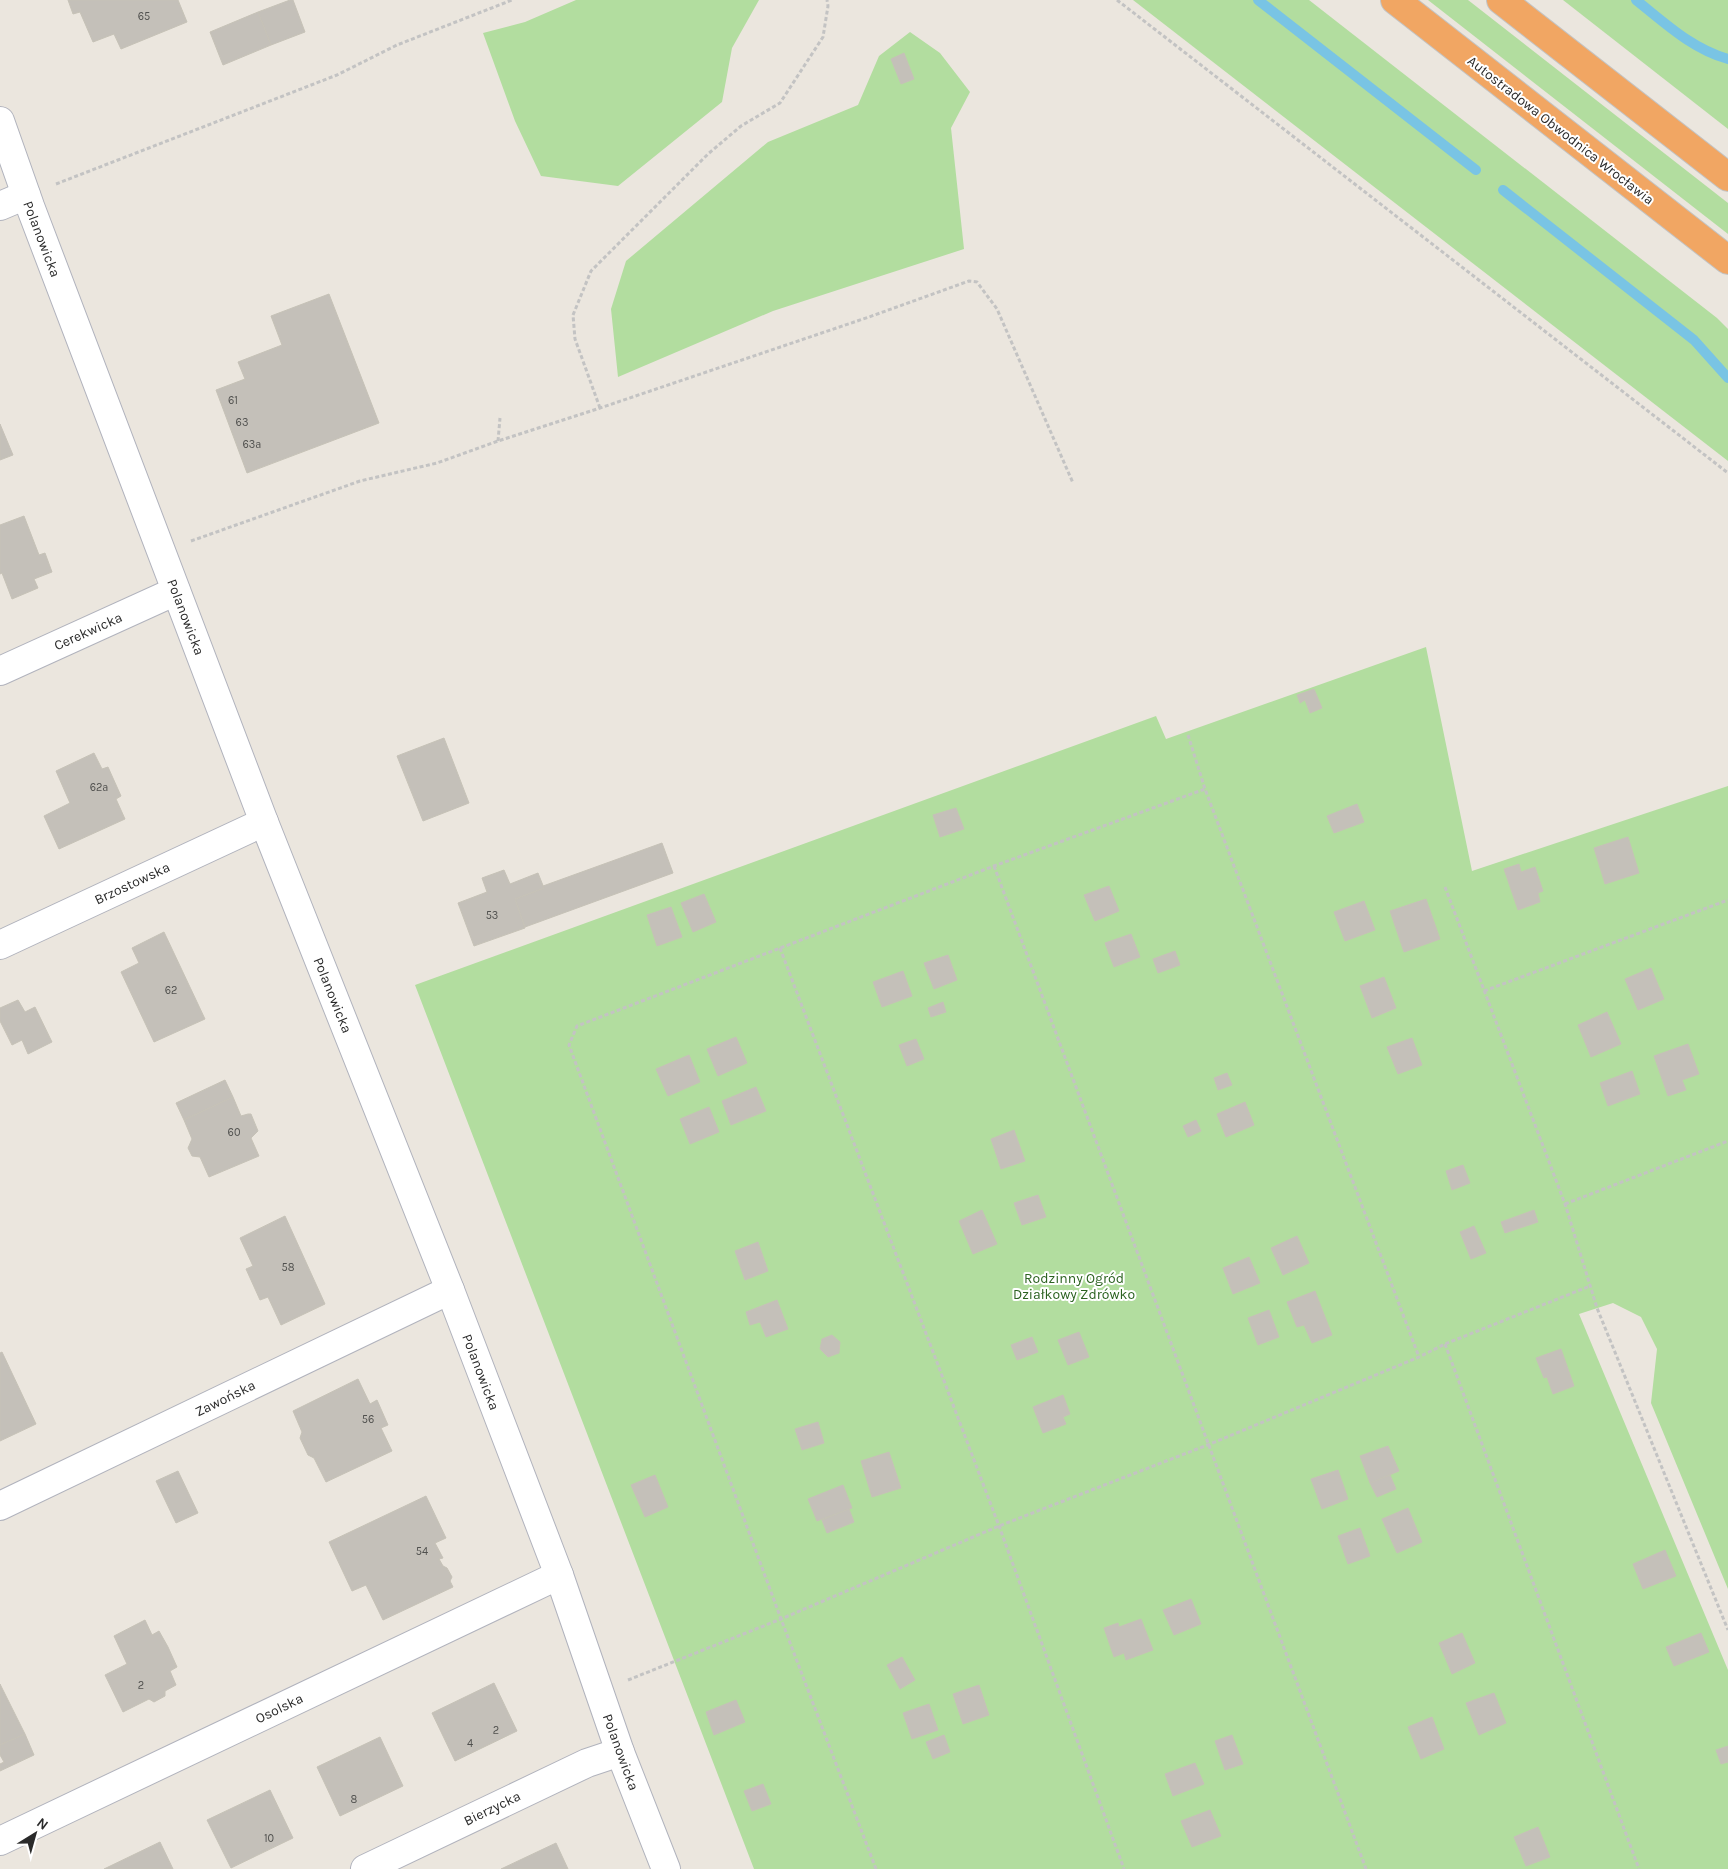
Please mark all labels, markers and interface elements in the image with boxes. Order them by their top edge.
house number: 65 [138,10,150,23]
street label: Autostradowa Obwodnica Wrocławia [1464,52,1657,208]
street label: Polanowicka [19,199,64,280]
house number: 61 [228,394,238,407]
house number: 63 [236,416,248,429]
house number: 63a [243,438,261,451]
street label: Polanowicka [163,577,208,658]
street label: Cerekwicka [51,609,125,654]
house number: 62a [90,781,108,794]
street label: Brzostowska [92,859,173,908]
house number: 53 [486,909,498,922]
street label: Polanowicka [310,955,355,1036]
house number: 62 [165,984,177,997]
house number: 60 [228,1126,240,1139]
house number: 58 [282,1261,295,1274]
park label: Rodzinny Ogród Działkowy Zdrówko [1013,1270,1135,1303]
street label: Polanowicka [458,1332,503,1413]
street label: Zawońska [192,1377,258,1420]
house number: 56 [362,1413,374,1426]
house number: 54 [416,1545,428,1558]
house number: 2 [138,1679,144,1692]
street label: Osolska [253,1690,306,1727]
street label: Polanowicka [599,1712,642,1793]
house number: 2 [493,1724,499,1737]
house number: 4 [467,1737,473,1750]
street label: Bierzycka [461,1787,523,1829]
house number: 8 [351,1793,358,1806]
north arrow [10,1809,60,1859]
text: N [33,1814,52,1834]
house number: 10 [264,1832,274,1845]

